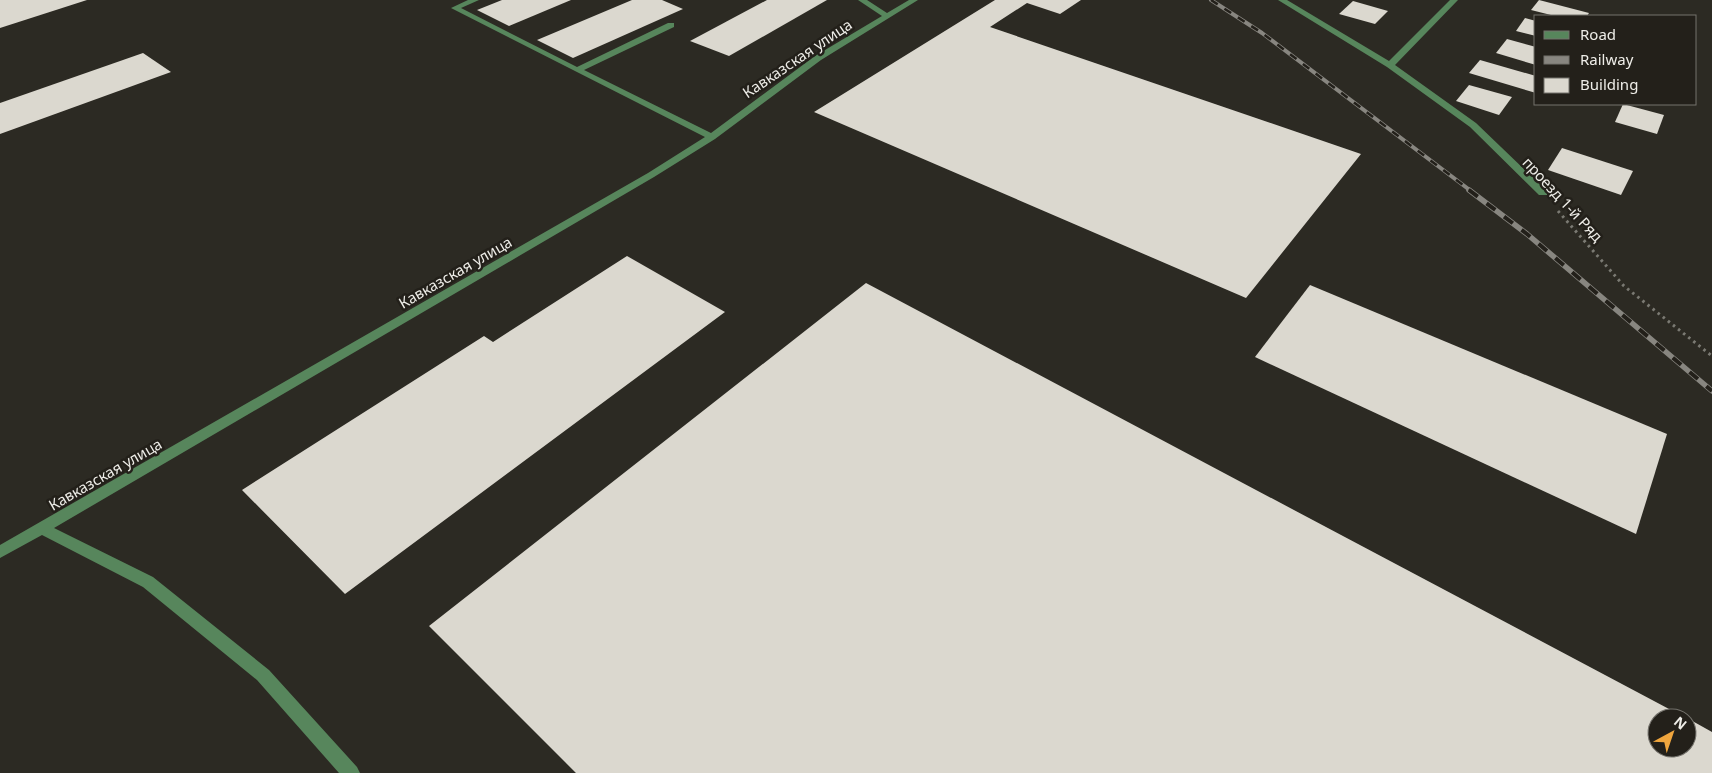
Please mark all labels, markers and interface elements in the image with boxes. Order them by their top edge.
street label: Кавказская улица [738,14,856,102]
legend [1534,15,1697,105]
text: Road [1580,24,1616,44]
text: Railway [1580,49,1634,69]
text: Building [1580,74,1638,94]
street label: проезд 1-й Ряд [1519,152,1607,246]
street label: Кавказская улица [395,231,515,313]
street label: Кавказская улица [45,433,165,515]
north arrow [1647,708,1697,758]
text: N [1670,712,1691,734]

